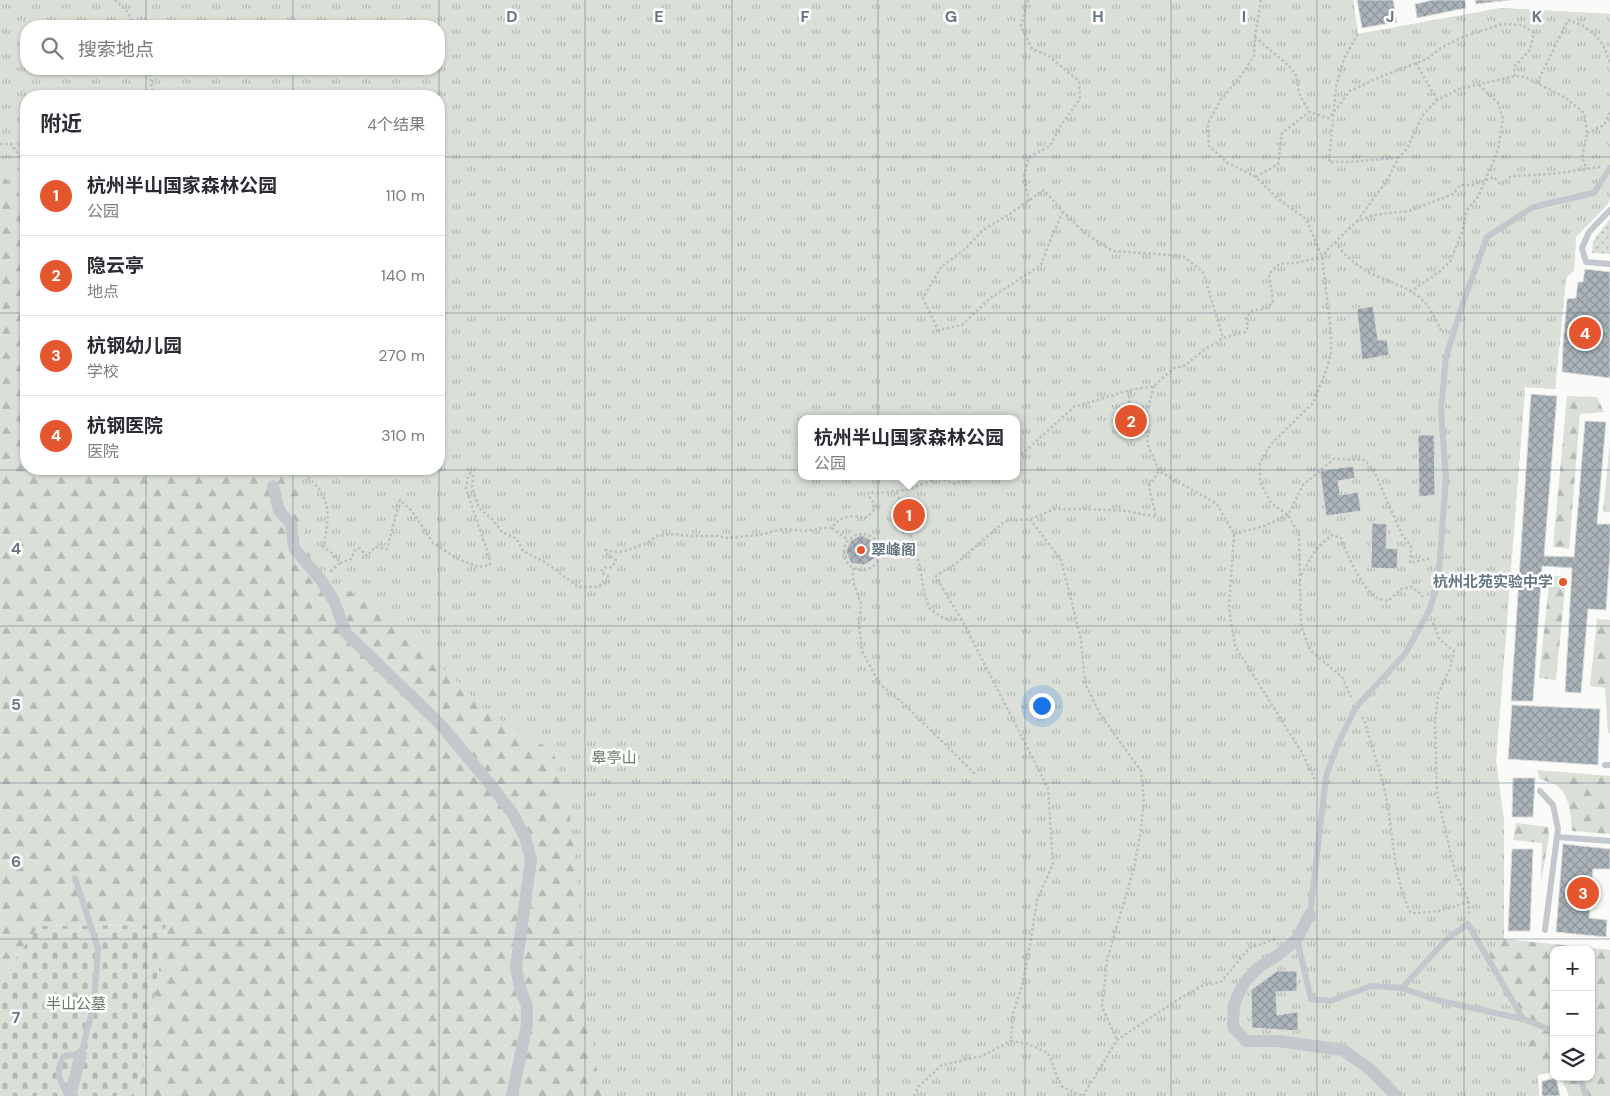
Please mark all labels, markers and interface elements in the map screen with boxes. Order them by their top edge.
text: D [506,6,518,27]
text: E [654,6,664,27]
text: F [801,6,810,27]
text: G [945,6,957,27]
text: H [1092,6,1104,27]
text: I [1242,6,1246,27]
text: J [1386,6,1394,27]
text: K [1532,6,1543,27]
search box [20,20,445,75]
icon: search [38,34,66,62]
text: 搜索地点 [78,37,154,62]
text: 附近 [40,110,82,138]
text: 4个结果 [367,114,425,135]
text: 杭州半山国家森林公园 [87,173,277,198]
text: 1 [53,185,59,206]
text: 110 m [386,185,425,206]
text: 公园 [87,201,119,222]
text: 隐云亭 [87,253,144,278]
text: 2 [51,265,61,286]
text: 140 m [381,265,425,286]
text: 地点 [87,281,119,302]
pin: 4 [1569,314,1601,352]
text: 杭钢幼儿园 [87,333,182,358]
text: 3 [51,345,61,366]
text: 270 m [378,345,425,366]
text: 学校 [87,361,119,382]
pin: 2 [1115,402,1147,440]
text: 杭钢医院 [87,413,163,438]
popup [798,415,1020,480]
text: 4 [51,425,61,446]
text: 310 m [381,425,425,446]
text: 杭州半山国家森林公园 [814,425,1004,450]
text: 医院 [87,441,119,462]
text: 公园 [814,453,846,474]
pin: 1 [893,496,925,534]
text: 4 [11,538,21,559]
place label: 翠峰阁 [871,540,916,560]
marker: 翠峰阁 [855,544,867,556]
place label: 杭州北苑实验中学 [1433,572,1553,592]
marker: 杭州北苑实验中学 [1557,576,1569,588]
your location [1029,693,1055,719]
text: 5 [11,694,21,715]
park label: 皋亭山 [591,748,637,768]
text: 6 [11,851,21,872]
pin: 3 [1567,874,1599,912]
map controls [1550,946,1595,1081]
button: + [1550,946,1595,991]
button: − [1550,991,1595,1036]
park label: 半山公墓 [46,994,106,1014]
text: 7 [12,1007,21,1028]
button: layers [1550,1036,1595,1081]

